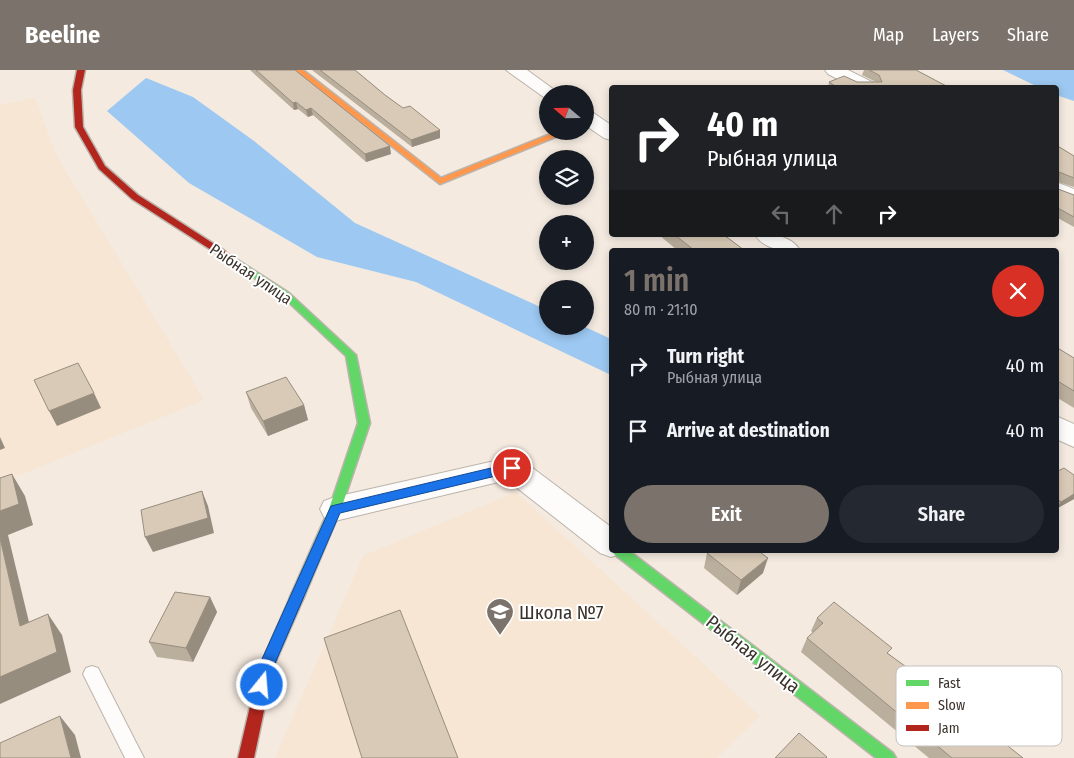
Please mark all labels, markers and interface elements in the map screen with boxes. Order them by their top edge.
text: Beeline [25,21,100,49]
text: Map [873,24,904,46]
text: Layers [932,24,979,46]
text: Share [1007,24,1049,46]
north arrow [539,85,594,140]
map controls [539,85,594,335]
text: 40 m [707,103,778,145]
icon: right [624,105,689,170]
text: Рыбная улица [707,145,838,172]
button: layers [539,150,594,205]
icon: left [767,200,795,228]
icon: ahead [820,200,848,228]
icon: right [873,200,901,228]
button: + [539,215,594,270]
street label: Рыбная улица [206,240,296,309]
text: 1 min [624,263,689,299]
button: close [992,265,1044,317]
button: − [539,280,594,335]
text: 80 m · 21:10 [624,300,698,319]
text: Turn right [667,345,744,368]
icon: right [624,352,652,380]
text: 40 m [1006,354,1044,377]
text: Рыбная улица [667,368,762,387]
icon: arrive [624,417,652,445]
text: Arrive at destination [667,419,830,442]
text: 40 m [1006,419,1044,442]
pin [491,447,533,489]
icon: arrive [498,454,526,482]
button: Exit [624,485,829,543]
button: Share [839,485,1044,543]
school or university icon: Школа №7 [485,597,515,636]
place label: Школа №7 [519,601,604,624]
street label: Рыбная улица [701,610,805,698]
position arrow [235,658,287,710]
legend [896,666,1062,746]
text: Fast [938,675,961,692]
text: Slow [938,697,965,714]
text: Jam [938,720,959,737]

